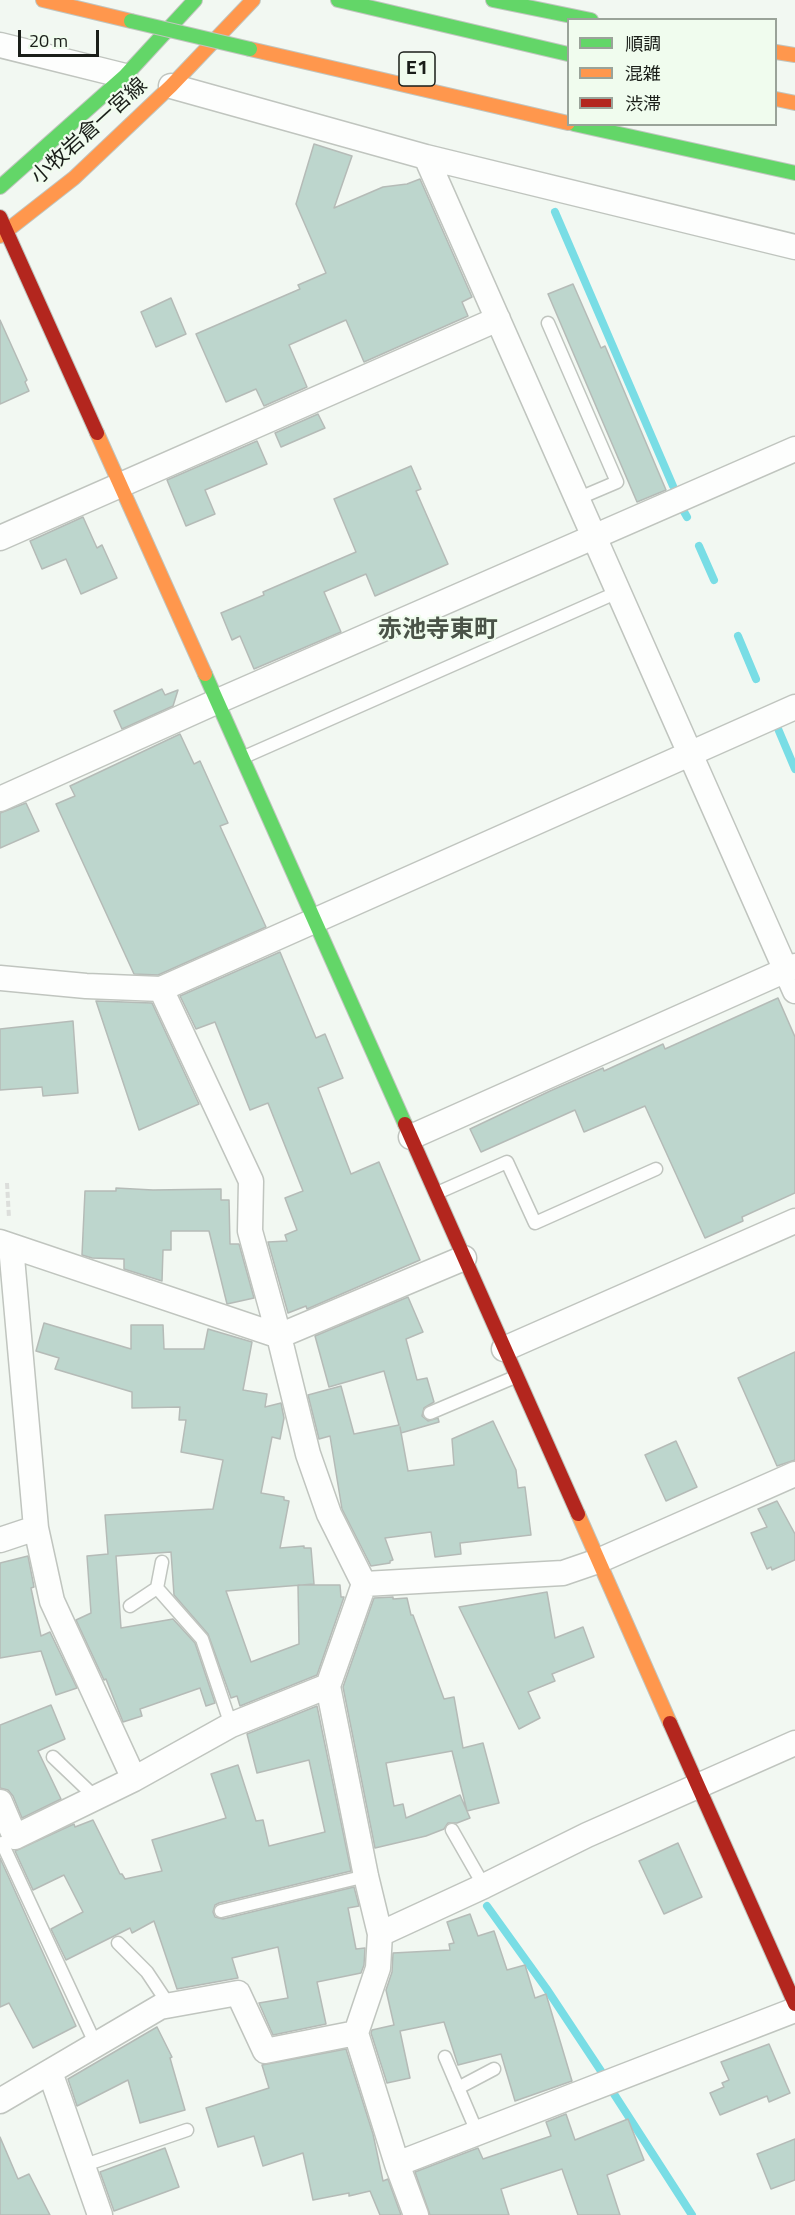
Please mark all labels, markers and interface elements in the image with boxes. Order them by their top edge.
scale bar [21,18,102,56]
legend [567,18,777,126]
text: 20 m [29,27,68,54]
text: 順調 [625,30,661,57]
road number: E1 [399,52,435,86]
text: 混雑 [625,60,661,87]
street label: 小牧岩倉一宮線 [27,73,153,191]
text: 渋滞 [625,90,661,117]
district label: 赤池寺東町 [378,617,498,645]

